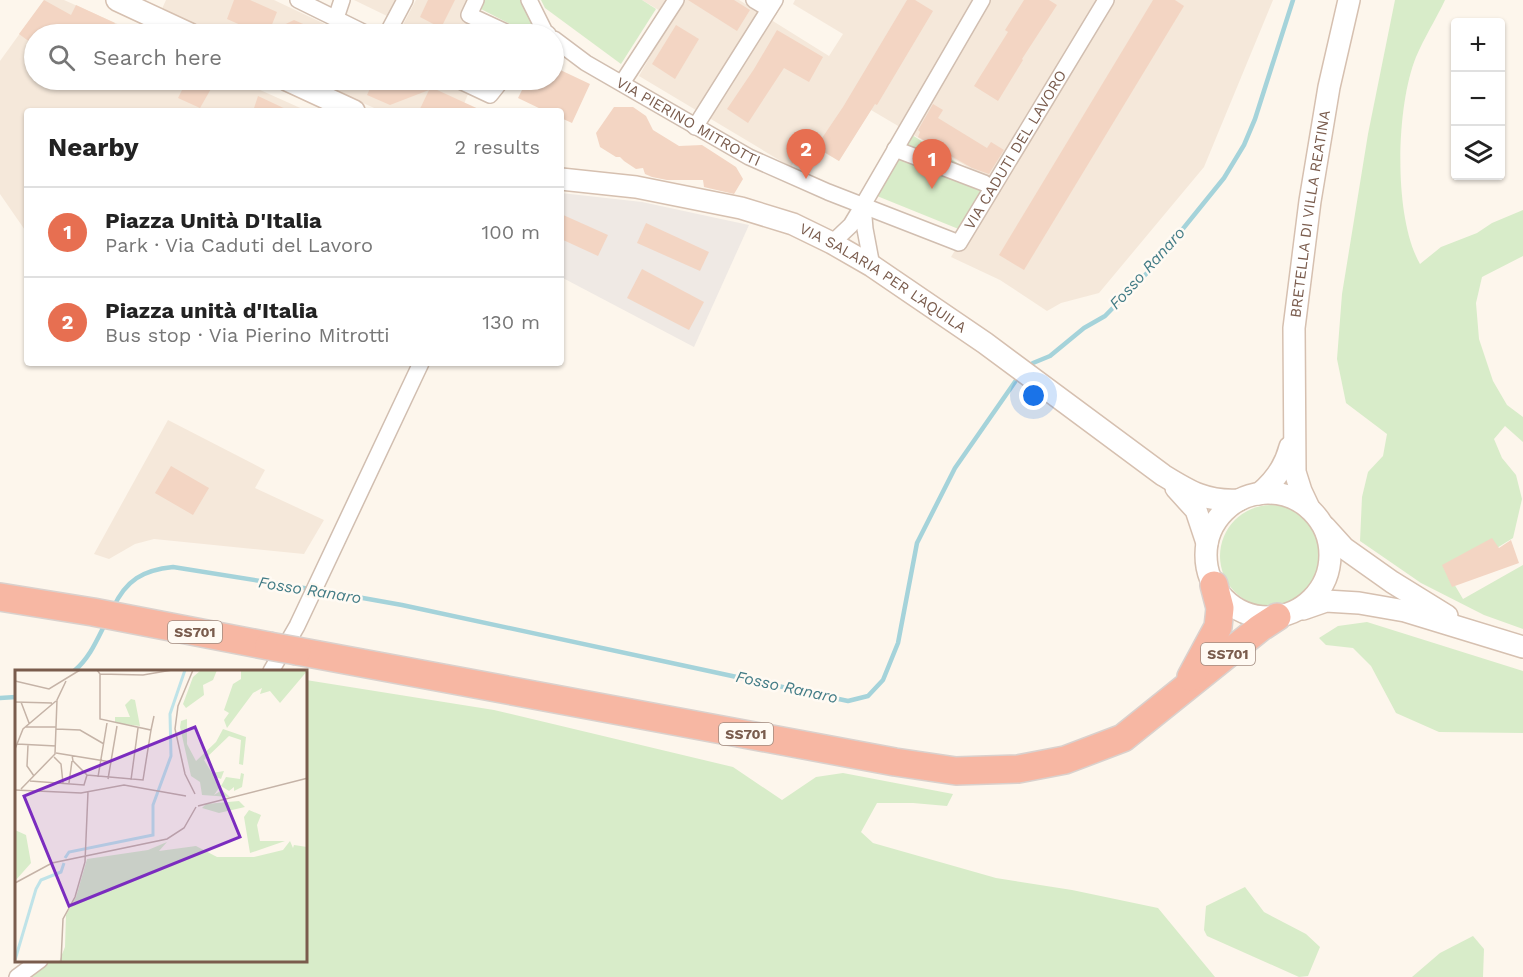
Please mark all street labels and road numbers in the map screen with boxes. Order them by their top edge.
street label: VIA CADUTI DEL LAVORO [960,67,1070,233]
street label: VIA PIERINO MITROTTI [613,73,763,170]
street label: BRETELLA DI VILLA REATINA [1286,109,1334,319]
street label: VIA SALARIA PER L'AQUILA [797,220,970,337]
road number: SS701 [168,621,222,643]
road number: SS701 [1201,643,1255,665]
road number: SS701 [719,723,773,745]

